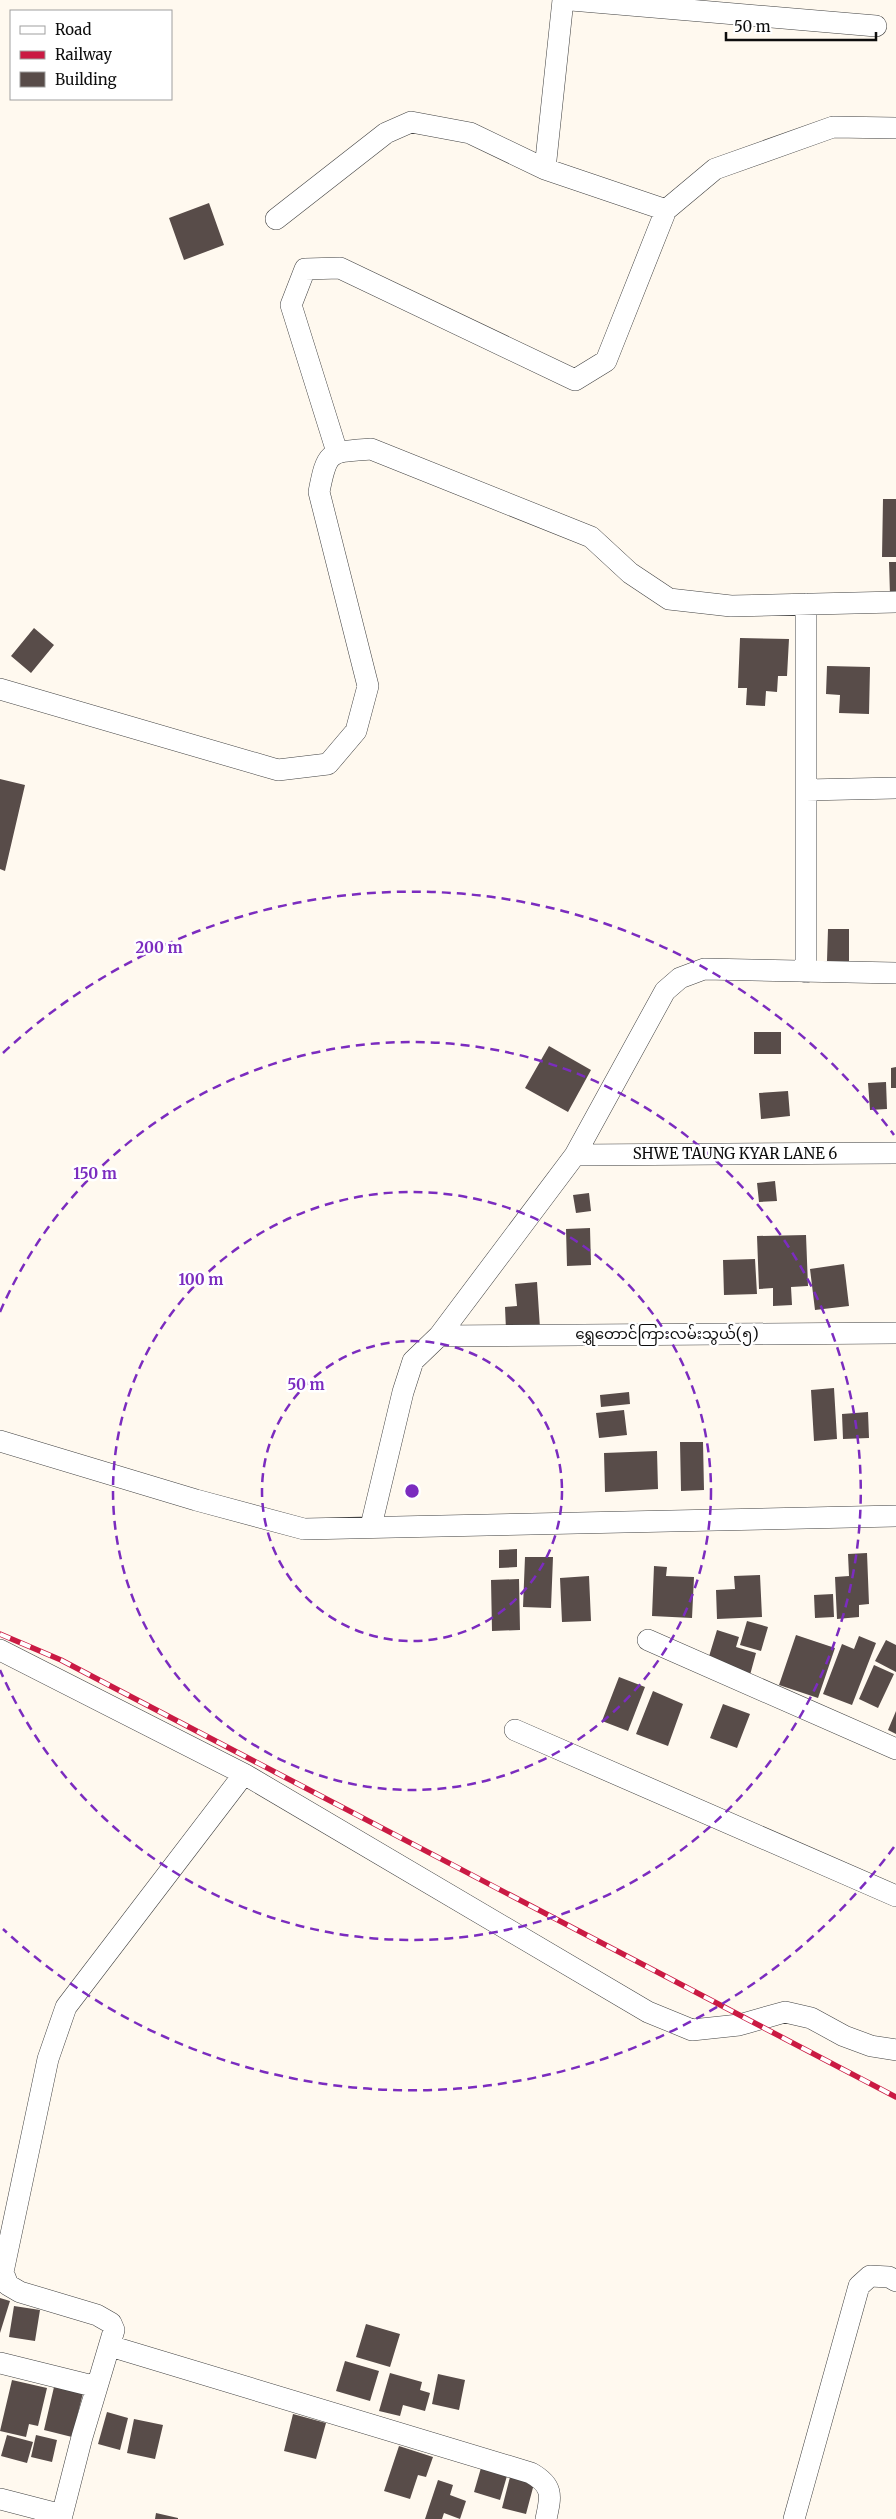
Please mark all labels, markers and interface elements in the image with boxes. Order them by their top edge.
legend [10,10,172,100]
scale bar [726,10,876,42]
text: 50 m [734,17,771,36]
text: Road [55,20,91,39]
text: Railway [55,45,112,64]
text: Building [55,70,117,89]
text: 200 m [135,938,183,957]
street label: SHWE TAUNG KYAR LANE 6 [633,1144,837,1163]
text: 150 m [73,1164,117,1183]
text: 100 m [179,1270,223,1289]
street label: ရွှေတောင်ကြားလမ်းသွယ်(၅) [575,1324,759,1346]
text: 50 m [287,1375,325,1394]
centre of rings [403,1482,421,1500]

